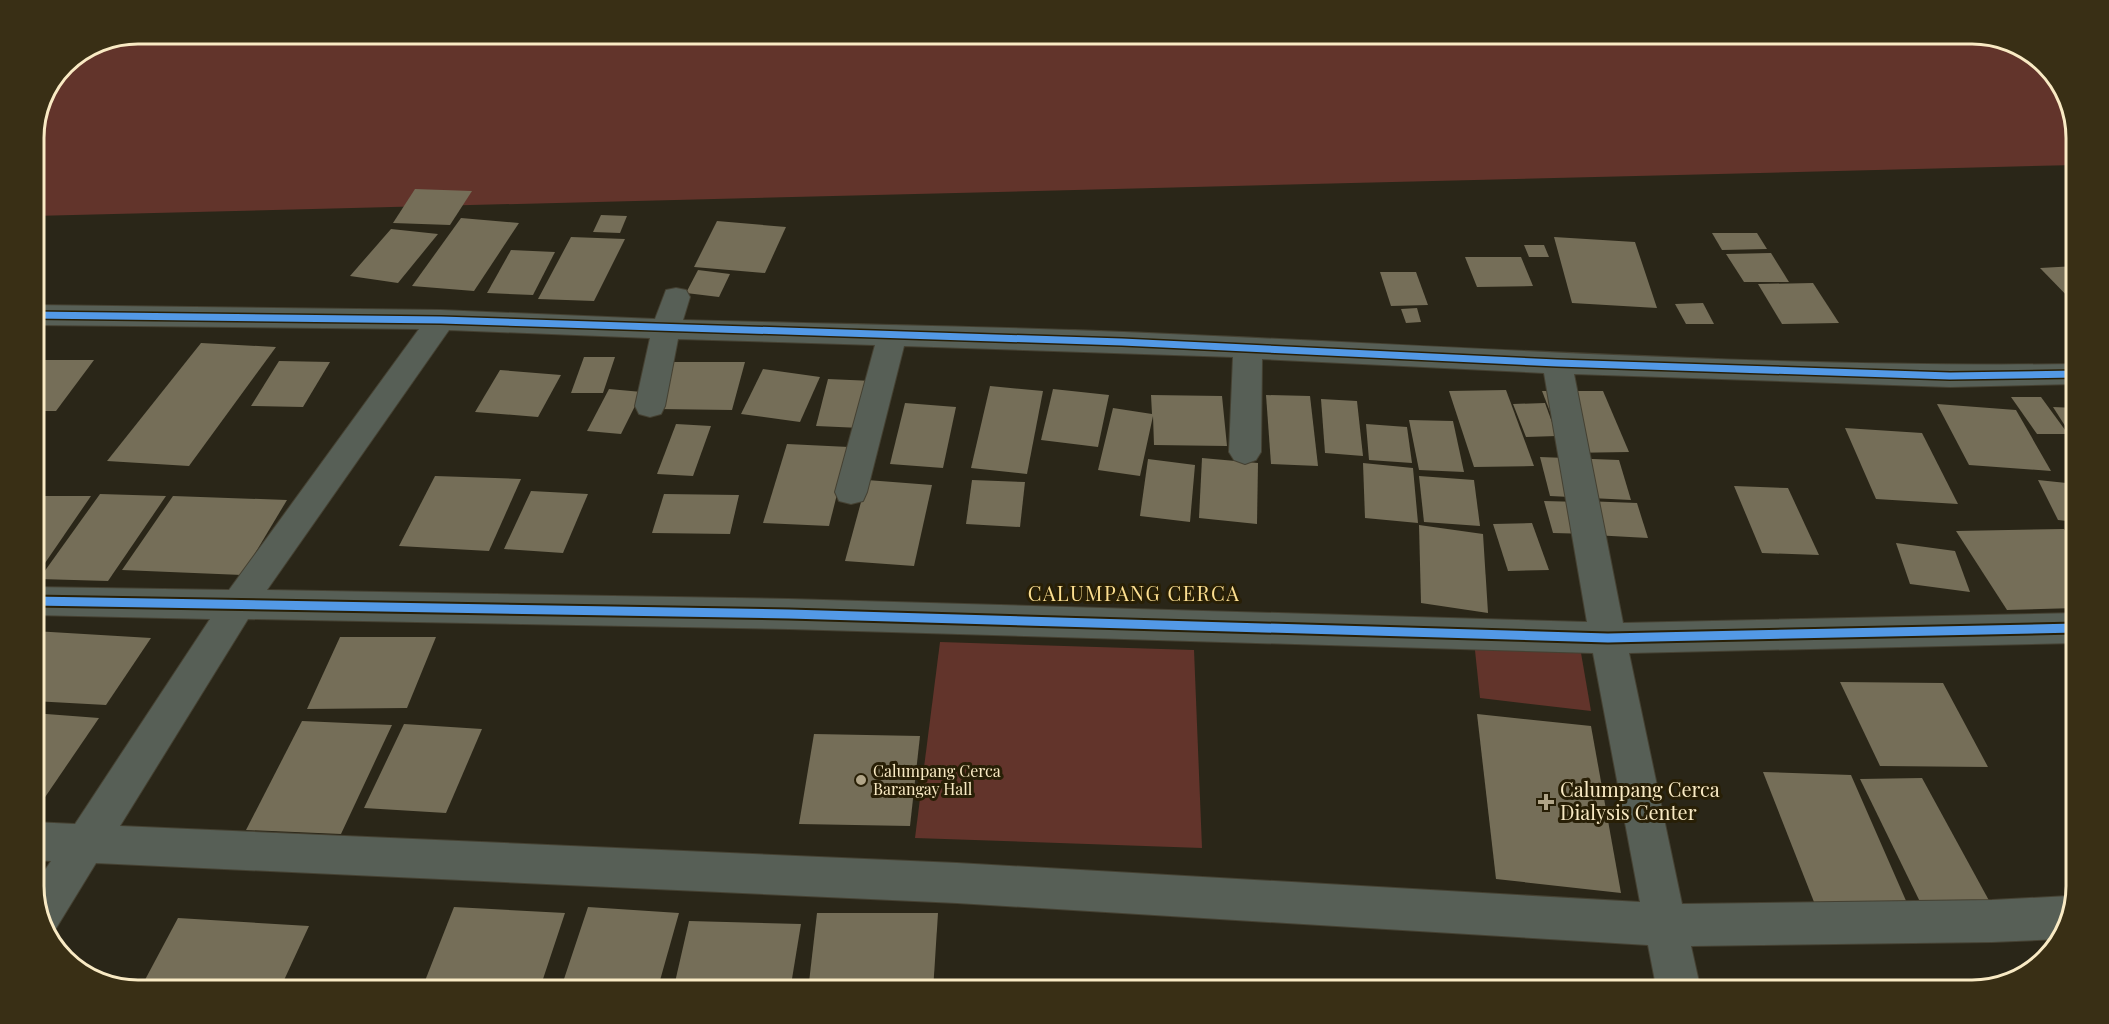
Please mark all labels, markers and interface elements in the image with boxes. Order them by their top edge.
district label: CALUMPANG CERCA [1028,579,1240,606]
place label: Calumpang Cerca Barangay Hall [873,760,1001,799]
marker: Calumpang Cerca Barangay Hall [854,773,868,787]
place label: Calumpang Cerca Dialysis Center [1560,775,1720,825]
marker: Calumpang Cerca Dialysis Center [1537,793,1555,811]

